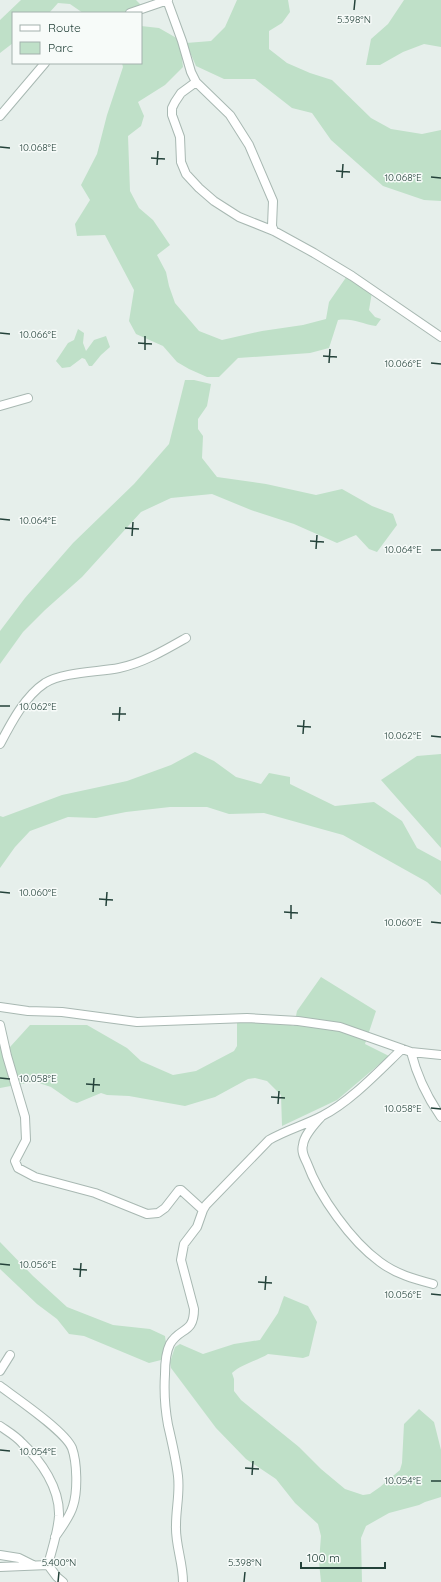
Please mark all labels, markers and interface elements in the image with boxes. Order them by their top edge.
legend [12,12,142,64]
text: 5.398°N [337,13,371,26]
text: Route [48,20,81,35]
text: Parc [48,40,73,55]
text: 10.068°E [19,141,57,154]
text: 10.068°E [384,171,422,184]
text: 10.066°E [19,328,57,341]
text: 10.066°E [384,357,422,370]
text: 10.064°E [19,514,57,527]
text: 10.064°E [384,543,422,556]
text: 10.062°E [19,700,57,713]
text: 10.062°E [384,729,422,742]
text: 10.060°E [19,886,57,899]
text: 10.060°E [384,916,422,929]
text: 10.058°E [19,1072,57,1085]
text: 10.058°E [384,1102,422,1115]
text: 10.056°E [19,1258,57,1271]
text: 10.056°E [384,1288,422,1301]
text: 10.054°E [19,1445,57,1458]
text: 10.054°E [384,1474,422,1487]
scale bar [301,1544,385,1570]
text: 100 m [307,1550,340,1565]
text: 5.400°N [42,1556,76,1569]
text: 5.398°N [228,1556,262,1569]

